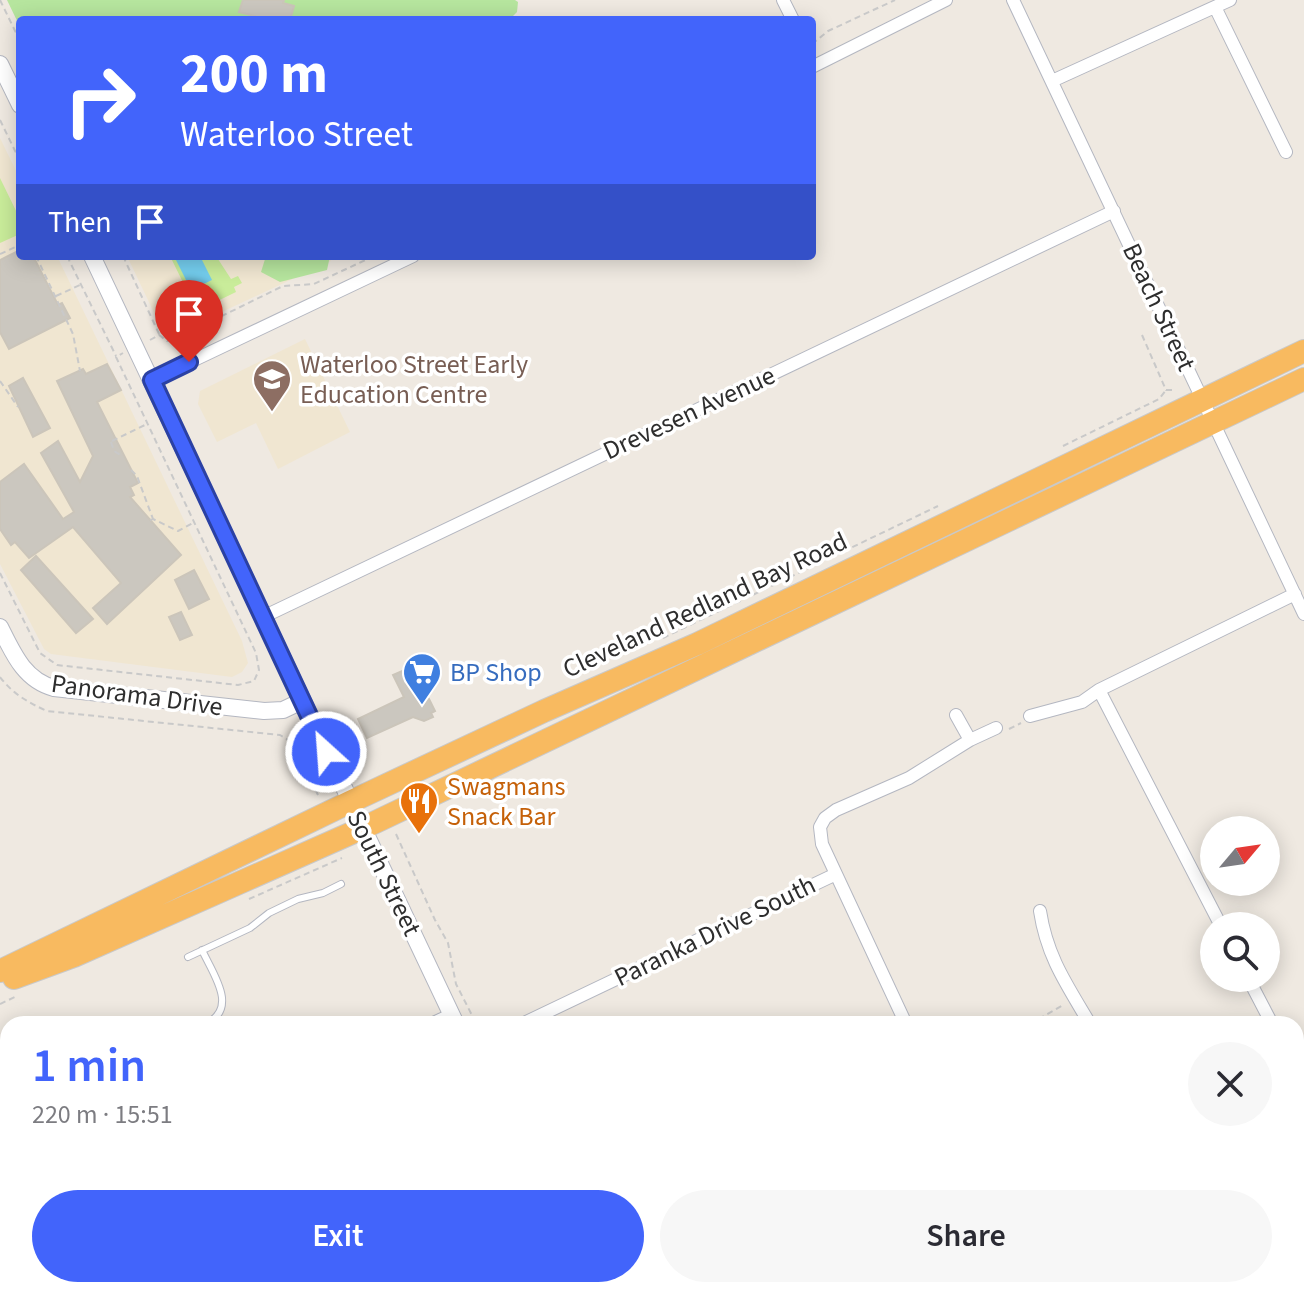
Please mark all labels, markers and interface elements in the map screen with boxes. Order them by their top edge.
text: 200 m [180,35,328,114]
icon: right [48,48,152,152]
text: Waterloo Street [180,109,413,160]
icon: arrive [128,200,172,244]
text: Then [48,201,112,244]
street label: Beach Street [1113,237,1205,377]
pin [155,280,223,362]
icon: arrive [167,292,211,336]
place label: Waterloo Street Early Education Centre [300,346,528,413]
street label: Drevesen Avenue [597,357,781,469]
school or university icon: Waterloo Street Early Education Centre [251,358,293,413]
street label: Cleveland Redland Bay Road [557,523,853,687]
supermarket icon: BP Shop [401,651,443,706]
place label: BP Shop [450,654,542,691]
street label: Panorama Drive [49,665,225,725]
position arrow [284,710,368,794]
place label: Swagmans Snack Bar [447,768,565,835]
restaurant icon: Swagmans Snack Bar [398,780,440,835]
street label: South Street [338,804,430,942]
north arrow [1200,816,1280,896]
map controls [1200,816,1280,992]
street label: Paranka Drive South [608,866,822,996]
button: search [1200,912,1280,992]
text: 1 min [32,1032,146,1100]
button: close [1188,1042,1272,1126]
text: 220 m · 15:51 [32,1096,173,1133]
button: Exit [32,1190,644,1282]
button: Share [660,1190,1272,1282]

